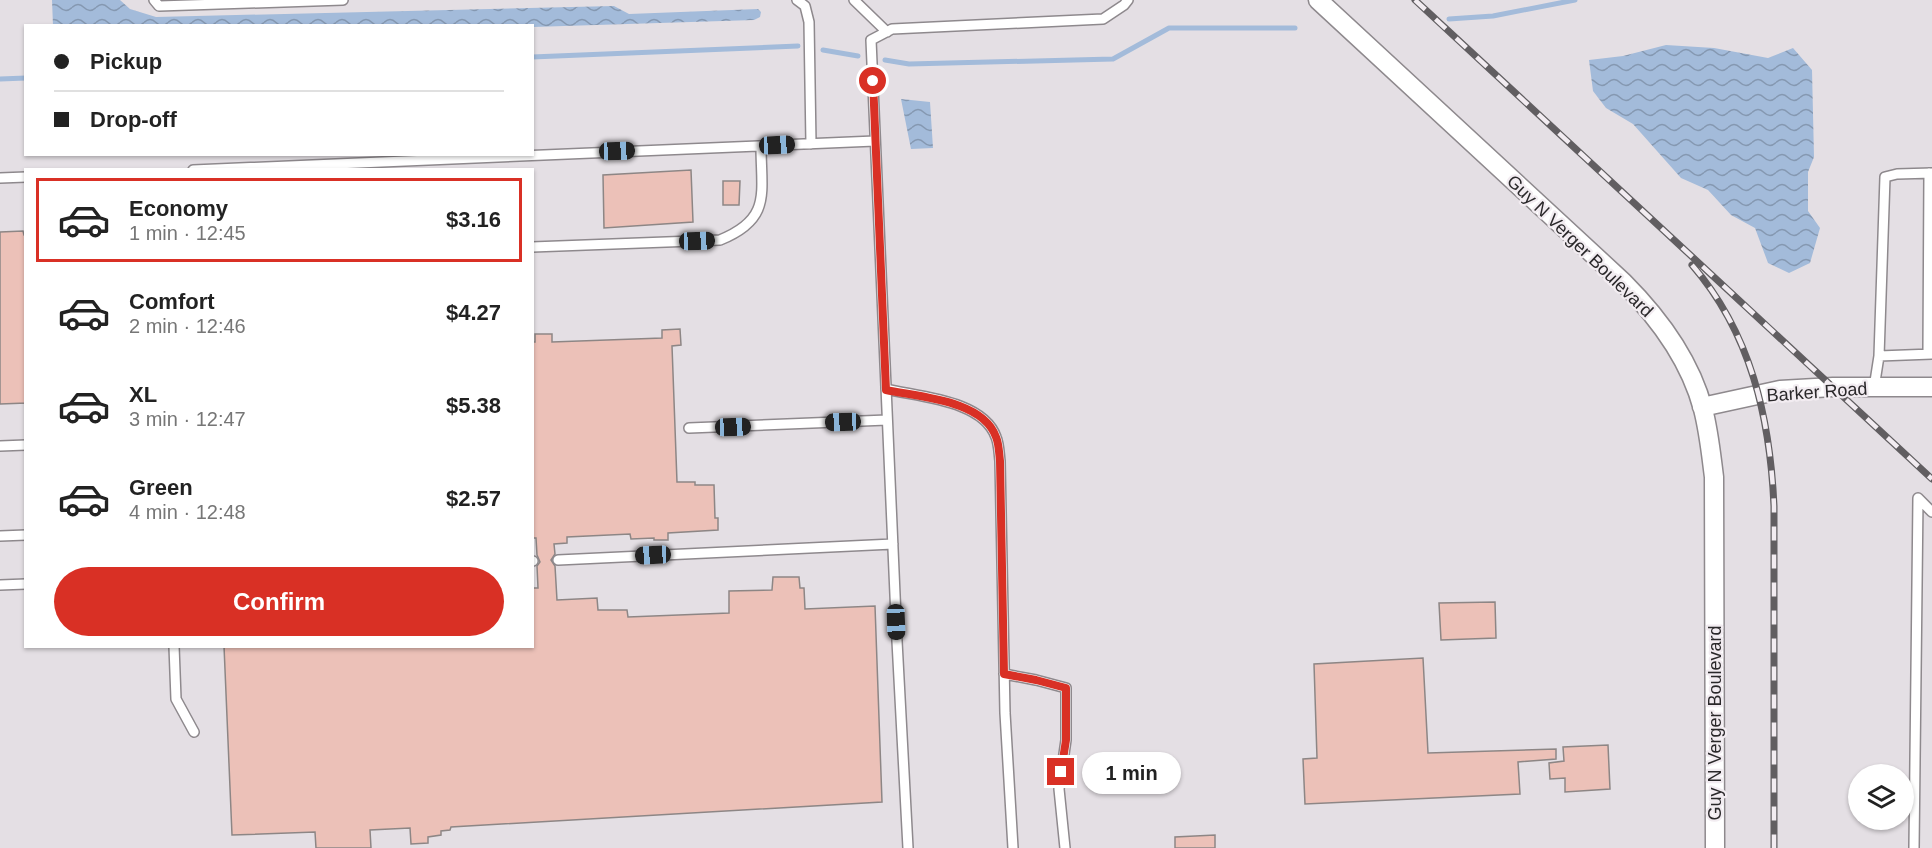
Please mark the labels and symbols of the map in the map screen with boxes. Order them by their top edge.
route start [859,67,886,94]
car [759,135,795,155]
car [599,141,635,161]
street label: Guy N Verger Boulevard [1503,171,1657,321]
car [679,231,715,251]
street label: Barker Road [1766,378,1868,406]
car [825,412,861,432]
car [715,417,751,437]
car [635,545,671,565]
car [886,604,906,640]
street label: Guy N Verger Boulevard [1705,625,1725,821]
callout: 1 min [1082,751,1181,793]
route end [1047,758,1074,785]

